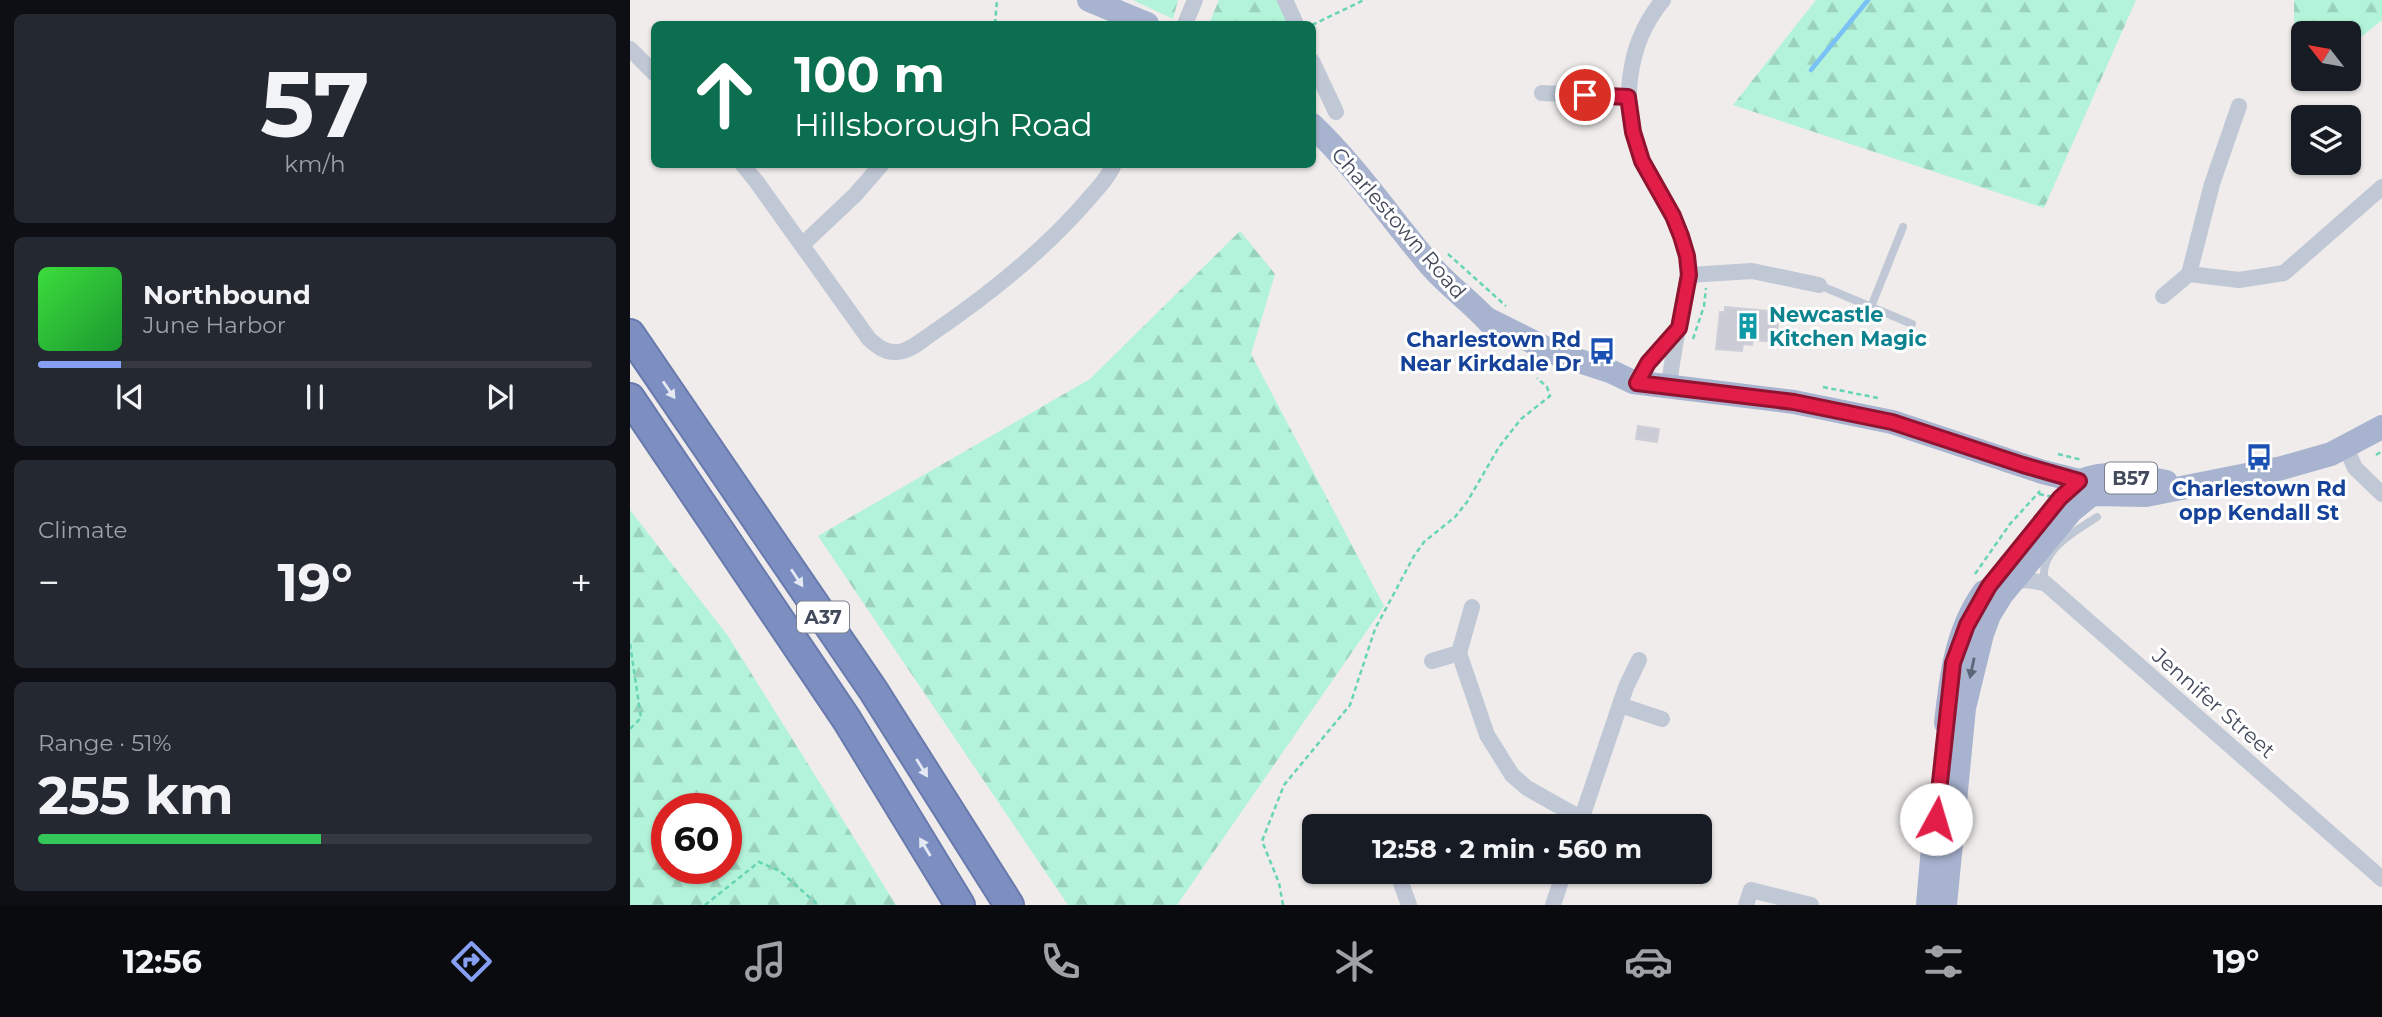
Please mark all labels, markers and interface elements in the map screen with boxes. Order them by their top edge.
north arrow [2291,21,2361,91]
map controls [2291,21,2361,175]
text: 100 m [794,45,945,104]
text: 57 [260,49,370,160]
icon: ahead [679,49,770,140]
pin [1555,65,1615,125]
icon: arrive [1566,76,1604,114]
text: Hillsborough Road [794,105,1093,144]
button: layers [2291,105,2361,175]
street label: Charlestown Road [1326,142,1472,304]
text: km/h [284,150,346,178]
text: Northbound [143,279,311,311]
place label: Newcastle Kitchen Magic [1769,302,1927,351]
text: June Harbor [143,311,286,339]
building icon: Newcastle Kitchen Magic [1733,311,1763,341]
place label: Charlestown Rd Near Kirkdale Dr [1400,327,1581,376]
bus stop icon: Charlestown Rd Near Kirkdale Dr [1587,336,1617,366]
icon: previous [111,378,149,416]
icon: pause [296,378,334,416]
icon: next [481,378,519,416]
one-way arrow [662,381,676,399]
bus stop icon: Charlestown Rd opp Kendall St [2244,442,2274,472]
road number: B57 [2105,463,2157,494]
place label: Charlestown Rd opp Kendall St [2172,476,2346,525]
text: Climate [38,516,127,544]
text: 19° [277,551,353,614]
text: − [38,559,60,606]
text: + [570,559,592,606]
one-way arrow [790,569,804,587]
road number: A37 [797,602,849,632]
street label: Jennifer Street [2147,642,2280,763]
one-way arrow [1967,657,1978,679]
text: Range · 51% [38,729,172,757]
one-way arrow [915,759,929,777]
text: 255 km [38,764,233,827]
position arrow [1899,782,1973,856]
speed limit sign: 60 [651,793,742,884]
text: 12:58 · 2 min · 560 m [1372,833,1642,865]
one-way arrow [918,837,931,856]
icon: directions [447,937,496,986]
icon: music [741,937,790,986]
icon: phone [1036,937,1085,986]
icon: climate [1330,937,1379,986]
icon: car [1624,937,1673,986]
icon: filters [1919,937,1968,986]
text: 12:56 [123,942,202,981]
text: 19° [2213,942,2259,981]

